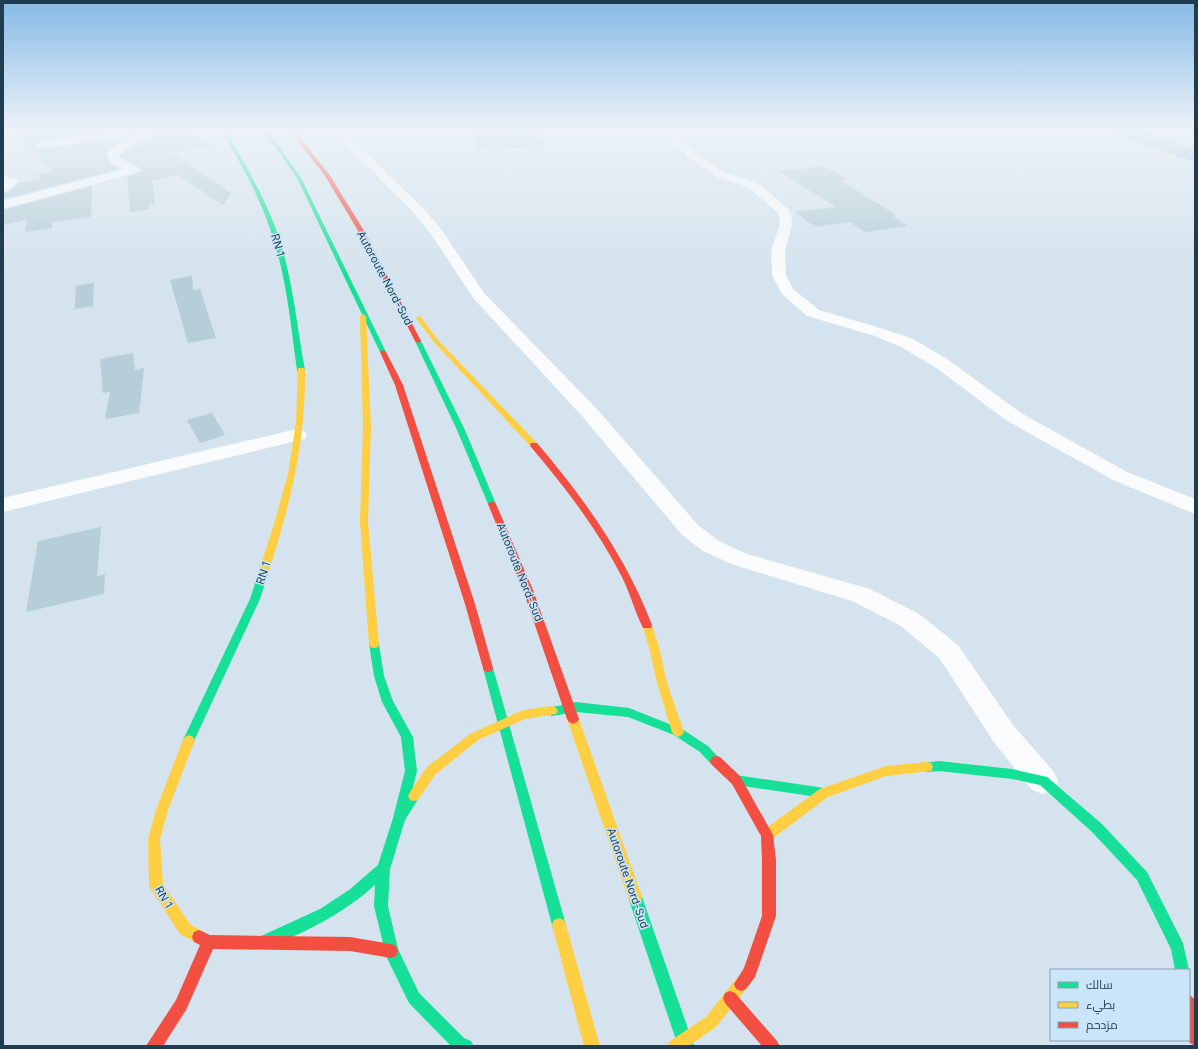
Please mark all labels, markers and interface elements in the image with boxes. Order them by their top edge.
street label: Autoroute Nord-Sud [354,228,416,328]
street label: RN 1 [268,232,288,258]
street label: Autoroute Nord-Sud [494,521,546,623]
street label: RN 1 [253,560,273,586]
street label: Autoroute Nord-Sud [604,826,652,930]
street label: RN 1 [152,884,176,910]
legend [1050,969,1190,1041]
text: سالك [1086,977,1113,992]
text: بطيء [1086,997,1115,1015]
text: مزدحم [1086,1017,1118,1033]

